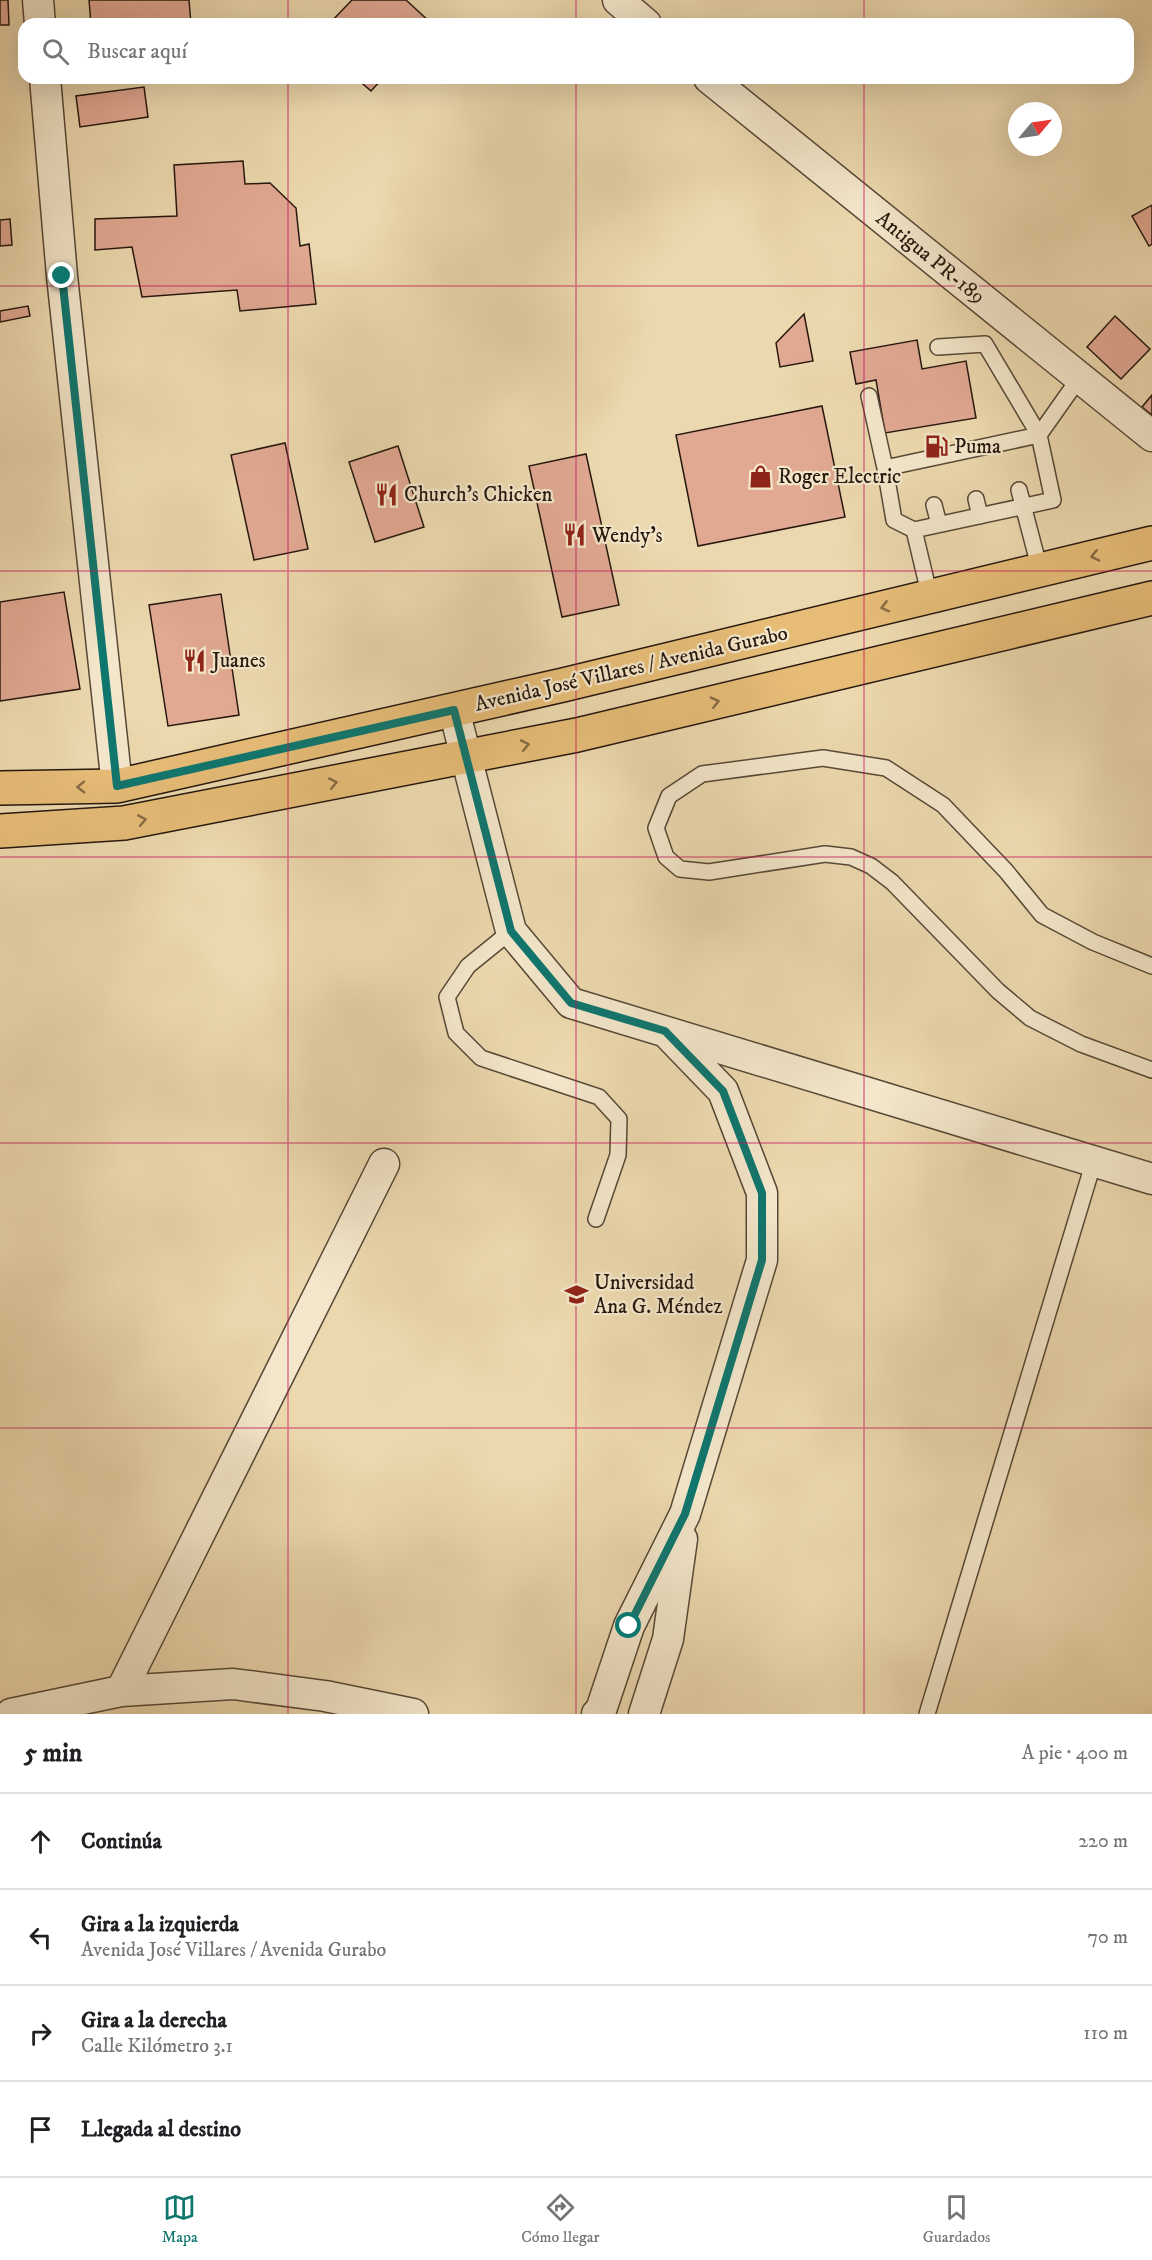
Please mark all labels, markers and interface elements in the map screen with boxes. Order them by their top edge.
search box [18,18,1134,84]
icon: search [39,35,72,68]
text: Buscar aquí [87,38,187,65]
north arrow [1008,102,1062,156]
street label: Antigua PR-189 [870,206,990,310]
route end [48,262,74,288]
fuel station icon: Puma [923,433,949,459]
place label: Puma [954,434,1001,460]
shop icon: Roger Electric [747,463,773,489]
place label: Roger Electric [778,464,901,490]
restaurant icon: Church's Chicken [373,481,399,507]
place label: Church's Chicken [404,482,553,508]
restaurant icon: Wendy's [561,522,587,548]
place label: Wendy's [591,523,663,549]
one-way arrow [1090,549,1100,562]
one-way arrow [880,600,890,613]
street label: Avenida José Villares / Avenida Gurabo [472,620,790,718]
restaurant icon: Juanes [181,647,207,673]
place label: Juanes [210,648,266,674]
one-way arrow [710,696,720,709]
one-way arrow [519,739,529,752]
one-way arrow [328,777,338,790]
one-way arrow [76,781,85,793]
one-way arrow [137,814,147,827]
place label: Universidad Ana G. Méndez [594,1270,723,1320]
school or university icon: Universidad Ana G. Méndez [563,1281,589,1307]
route start [615,1612,641,1638]
text: 5 min [24,1737,82,1770]
text: A pie · 400 m [1022,1741,1128,1766]
icon: ahead [24,1825,57,1858]
text: Continúa [81,1828,162,1855]
text: 220 m [1078,1829,1128,1854]
text: Gira a la izquierda [81,1911,239,1938]
icon: left [24,1921,57,1954]
text: 70 m [1087,1925,1128,1950]
text: Avenida José Villares / Avenida Gurabo [81,1938,386,1963]
text: Gira a la derecha [81,2007,227,2034]
icon: right [24,2017,57,2050]
text: 110 m [1083,2021,1128,2046]
text: Calle Kilómetro 3.1 [81,2034,233,2059]
icon: arrive [24,2113,57,2146]
text: Llegada al destino [81,2116,241,2143]
tab: Mapa [162,2191,198,2247]
tab: Cómo llegar [521,2191,600,2247]
tab: Guardados [923,2191,990,2247]

